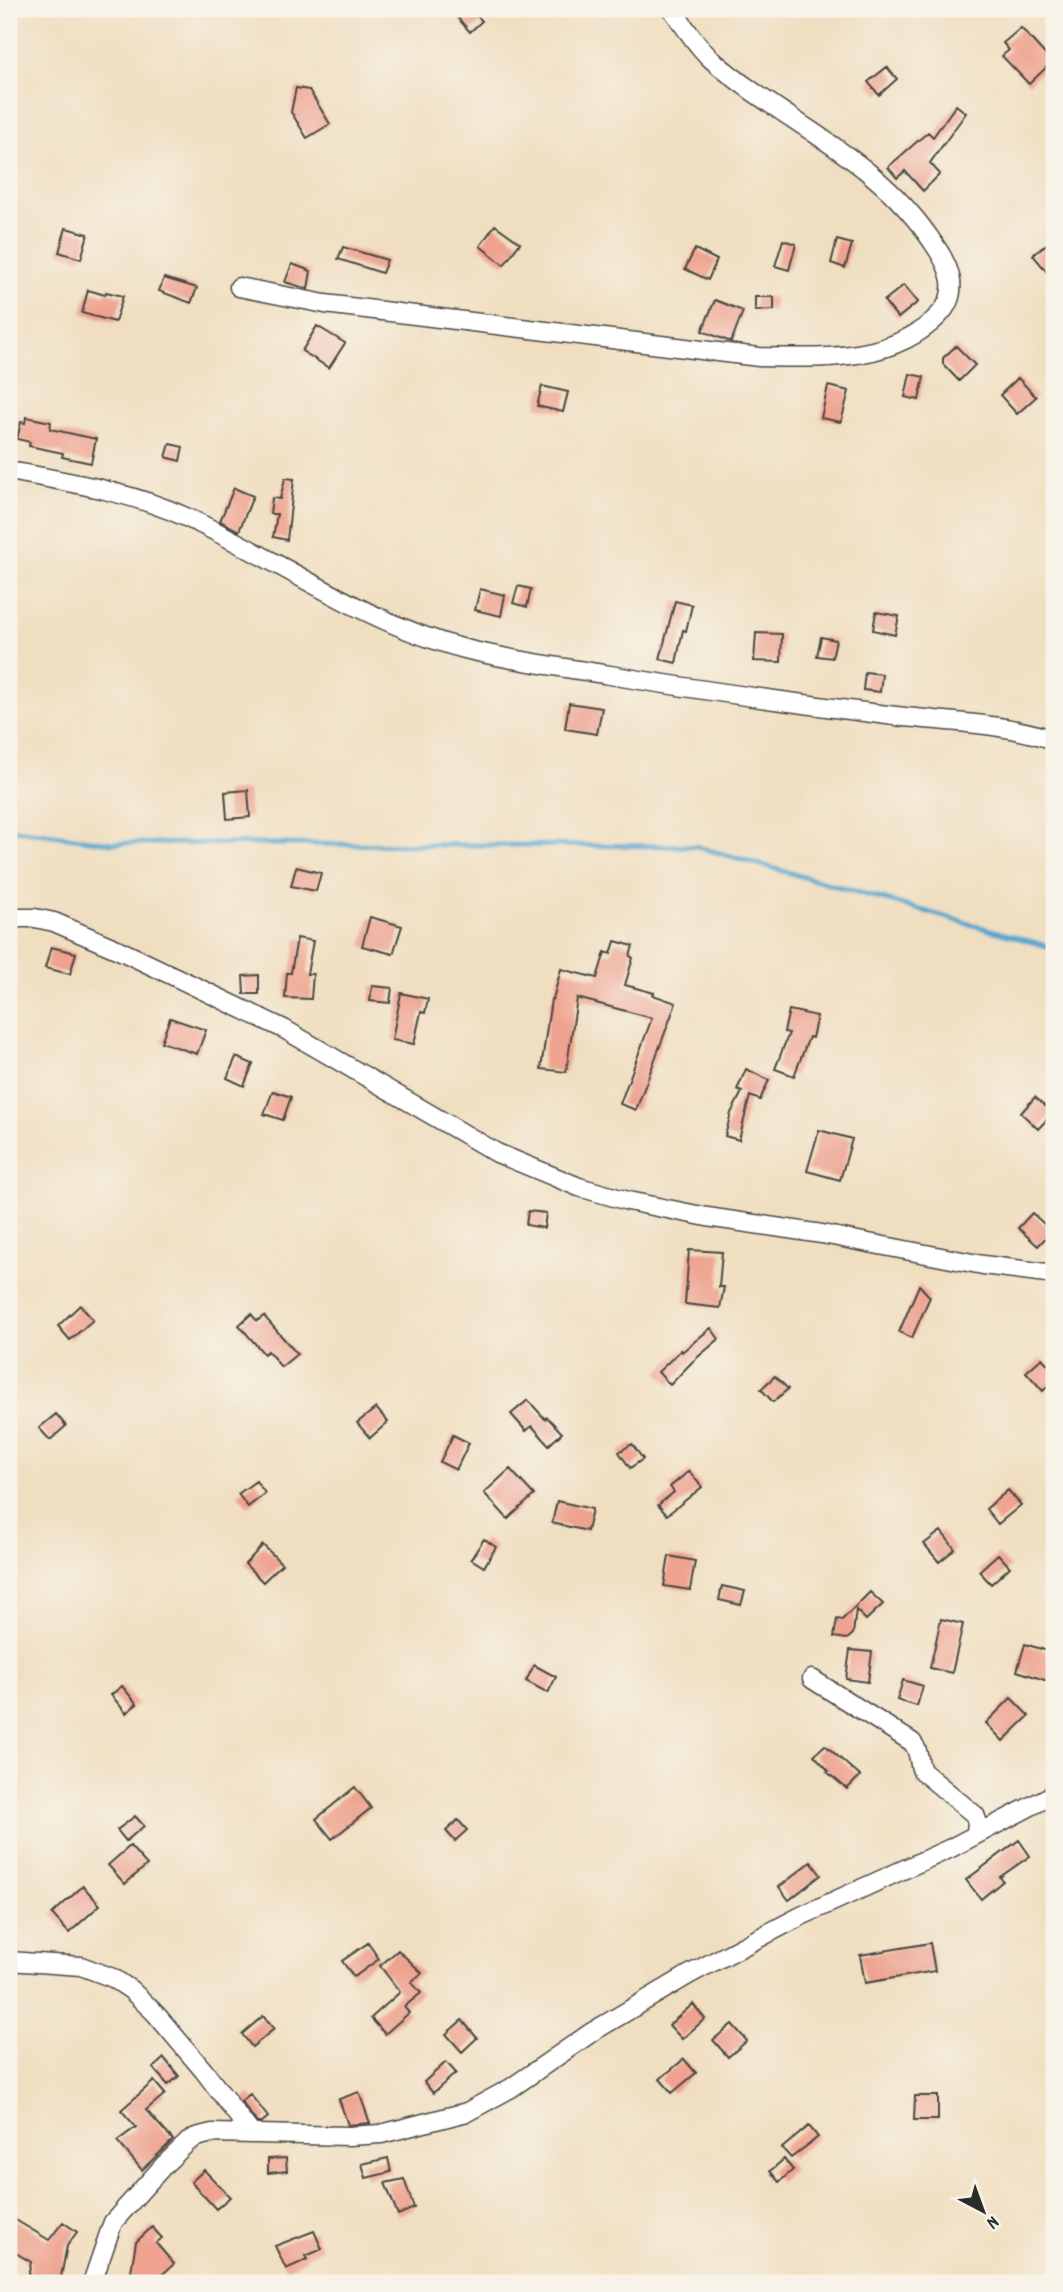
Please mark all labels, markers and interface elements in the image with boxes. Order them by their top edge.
north arrow [948,2176,1018,2246]
text: N [979,2208,1004,2234]

